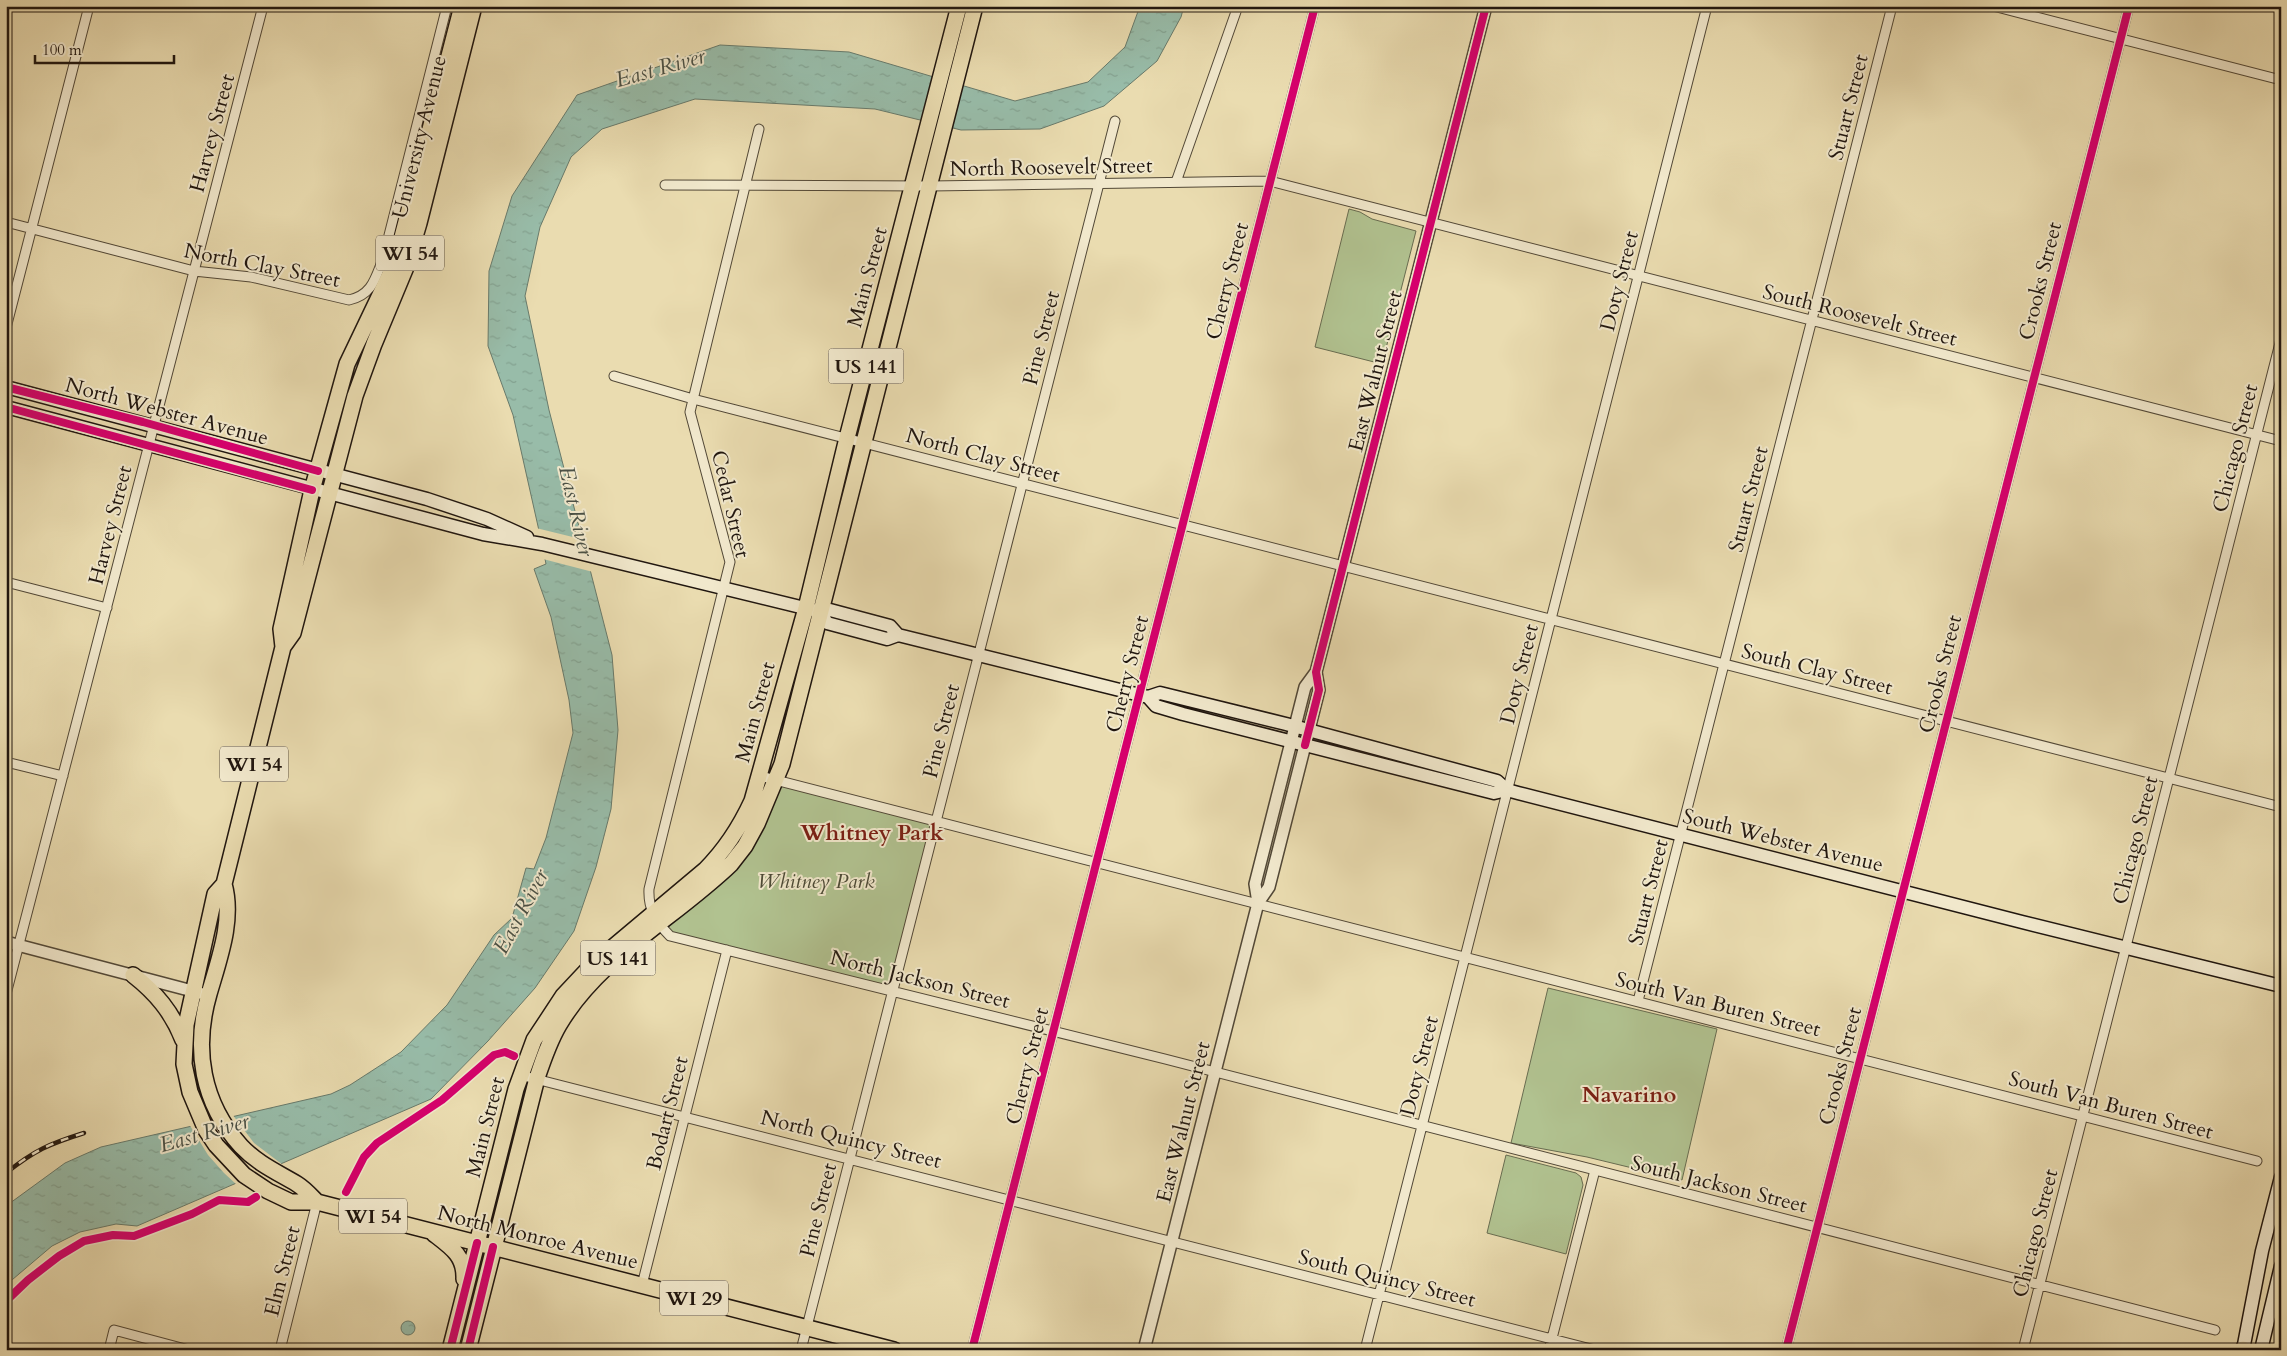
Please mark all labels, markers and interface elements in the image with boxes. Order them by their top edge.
scale bar [35,32,174,64]
text: 100 m [42,40,82,60]
water label: East River [612,41,709,95]
street label: Stuart Street [1821,51,1876,163]
street label: University Avenue [385,52,454,222]
street label: Harvey Street [183,70,242,196]
street label: North Roosevelt Street [949,151,1153,184]
street label: Cherry Street [1199,219,1256,343]
street label: Crooks Street [2012,219,2069,343]
street label: Main Street [840,223,895,331]
street label: Doty Street [1593,228,1646,334]
street label: North Clay Street [181,236,343,295]
road number: WI 54 [376,236,444,270]
street label: South Roosevelt Street [1760,277,1960,354]
street label: East Walnut Street [1341,287,1410,455]
street label: Pine Street [1016,288,1067,388]
road number: US 141 [828,348,904,384]
street label: North Webster Avenue [62,370,272,453]
street label: Chicago Street [2206,381,2266,515]
street label: North Clay Street [903,421,1063,490]
street label: Stuart Street [1721,443,1776,555]
street label: Cedar Street [704,447,757,561]
street label: Harvey Street [82,462,139,588]
water label: East River [551,463,601,560]
street label: Cherry Street [1099,612,1156,736]
street label: Crooks Street [1912,612,1969,736]
street label: Doty Street [1493,621,1546,727]
street label: South Clay Street [1738,637,1896,702]
street label: Main Street [728,658,783,766]
street label: Pine Street [916,681,967,781]
road number: WI 54 [220,746,288,782]
street label: Chicago Street [2106,773,2166,907]
street label: South Webster Avenue [1680,802,1886,879]
district label: Whitney Park [799,818,944,848]
street label: Stuart Street [1621,836,1676,948]
water label: East River [486,863,556,959]
park label: Whitney Park [757,867,875,896]
road number: US 141 [580,940,656,976]
street label: North Jackson Street [827,943,1013,1016]
street label: South Van Buren Street [1612,965,1824,1044]
street label: Cherry Street [999,1004,1056,1128]
street label: Crooks Street [1812,1004,1869,1128]
street label: Doty Street [1393,1013,1446,1119]
street label: East Walnut Street [1149,1038,1218,1206]
street label: Bodart Street [639,1053,696,1173]
street label: South Van Buren Street [2006,1064,2217,1147]
street label: Main Street [459,1073,512,1181]
district label: Navarino [1582,1080,1676,1110]
street label: North Quincy Street [758,1103,945,1176]
water label: East River [156,1106,253,1160]
street label: South Jackson Street [1628,1149,1810,1220]
street label: Pine Street [793,1160,844,1260]
street label: Chicago Street [2006,1166,2066,1300]
road number: WI 54 [339,1198,407,1234]
street label: North Monroe Avenue [434,1198,641,1276]
street label: Elm Street [257,1223,308,1319]
street label: South Quincy Street [1295,1242,1479,1315]
road number: WI 29 [660,1280,728,1316]

